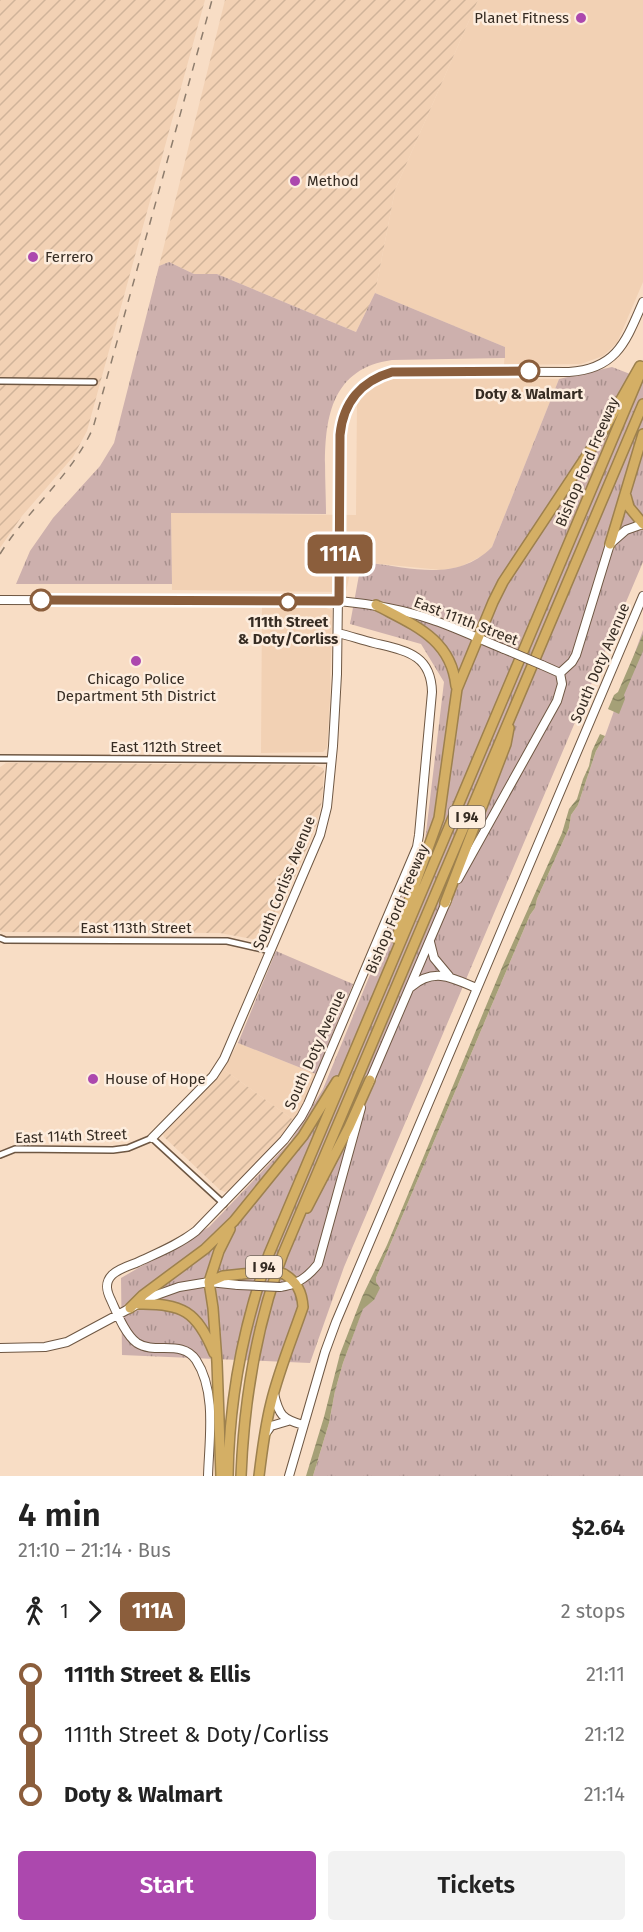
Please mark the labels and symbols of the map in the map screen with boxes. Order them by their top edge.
place label: Planet Fitness [474,9,569,27]
marker: Planet Fitness [574,11,588,25]
place label: Method [307,172,359,190]
marker: Method [288,174,302,188]
place label: Ferrero [45,248,93,266]
marker: Ferrero [26,250,40,264]
marker: Doty & Walmart [518,360,540,382]
place label: Doty & Walmart [475,385,583,403]
street label: Bishop Ford Freeway [552,394,623,530]
line badge: 111A [298,534,382,574]
unlabelled marker [30,589,52,611]
marker: 111th Street & Doty/Corliss [279,593,297,611]
street label: East 111th Street [411,593,521,649]
street label: South Doty Avenue [567,600,633,726]
place label: 111th Street & Doty/Corliss [238,613,338,648]
marker: Chicago Police Department 5th District [129,654,143,668]
place label: Chicago Police Department 5th District [56,670,216,705]
street label: East 112th Street [110,738,222,756]
road number: I 94 [449,806,485,828]
street label: South Corliss Avenue [249,813,319,953]
street label: Bishop Ford Freeway [362,841,433,977]
street label: East 113th Street [80,919,192,937]
street label: South Doty Avenue [281,988,349,1112]
place label: House of Hope [105,1070,206,1088]
marker: House of Hope [86,1072,100,1086]
street label: East 114th Street [15,1125,128,1147]
road number: I 94 [246,1256,282,1278]

